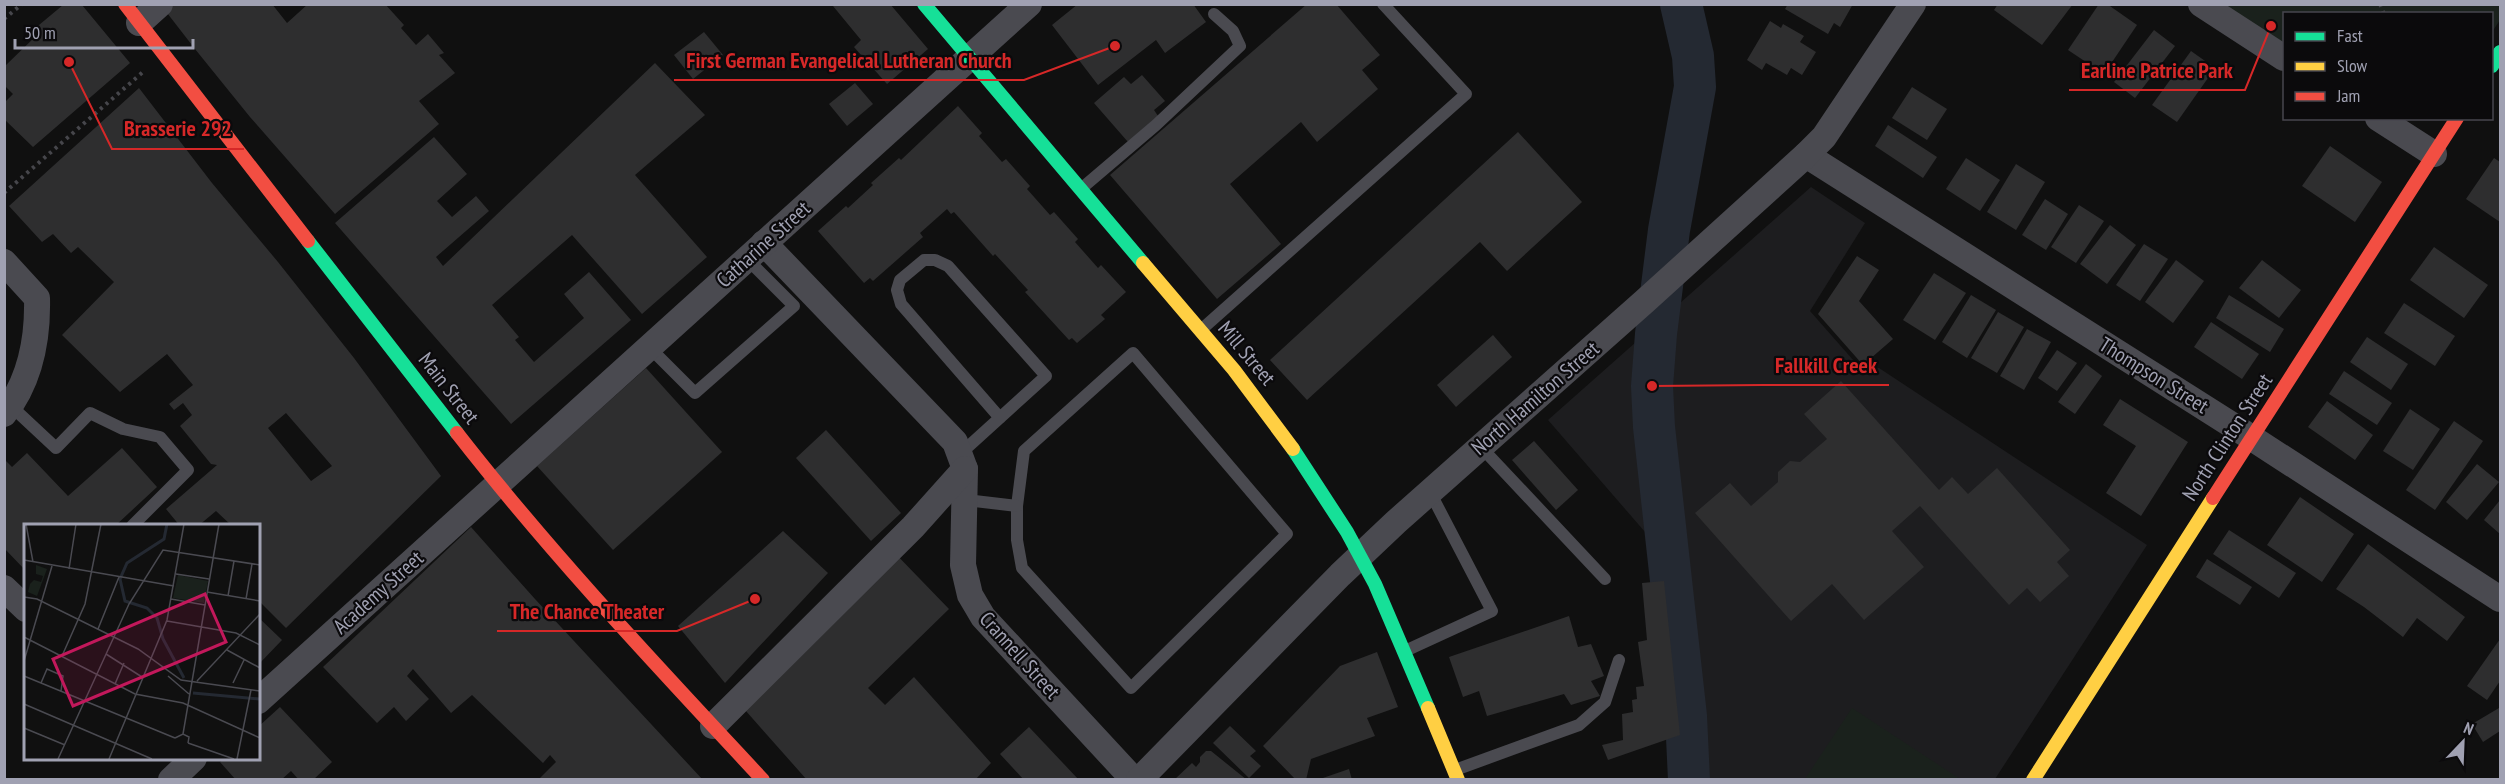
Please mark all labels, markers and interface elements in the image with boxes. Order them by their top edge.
scale bar [15,12,194,50]
legend [2283,12,2493,120]
text: 50 m [24,21,56,44]
text: Fast [2337,24,2363,47]
callout: First German Evangelical Lutheran Church [674,40,1024,80]
text: First German Evangelical Lutheran Church [686,46,1012,74]
callout: Earline Patrice Park [2069,50,2245,90]
text: Slow [2337,54,2368,77]
text: Earline Patrice Park [2081,56,2234,84]
text: Jam [2336,84,2360,107]
callout: Brasserie 292 [112,109,244,149]
text: Brasserie 292 [124,114,232,142]
street label: Catharine Street [710,195,816,293]
street label: Mill Street [1212,315,1282,391]
street label: Thompson Street [2094,331,2214,419]
street label: North Hamilton Street [1466,335,1605,461]
callout: Fallkill Creek [1762,345,1889,385]
street label: Main Street [413,347,485,429]
text: Fallkill Creek [1775,351,1878,379]
street label: North Clinton Street [2176,368,2278,506]
inset map [24,524,260,760]
street label: Academy Street [327,544,429,640]
callout: The Chance Theater [497,591,677,631]
text: The Chance Theater [510,597,665,625]
street label: Crannell Street [974,606,1066,704]
north arrow [2433,712,2493,772]
text: N [2461,717,2477,739]

